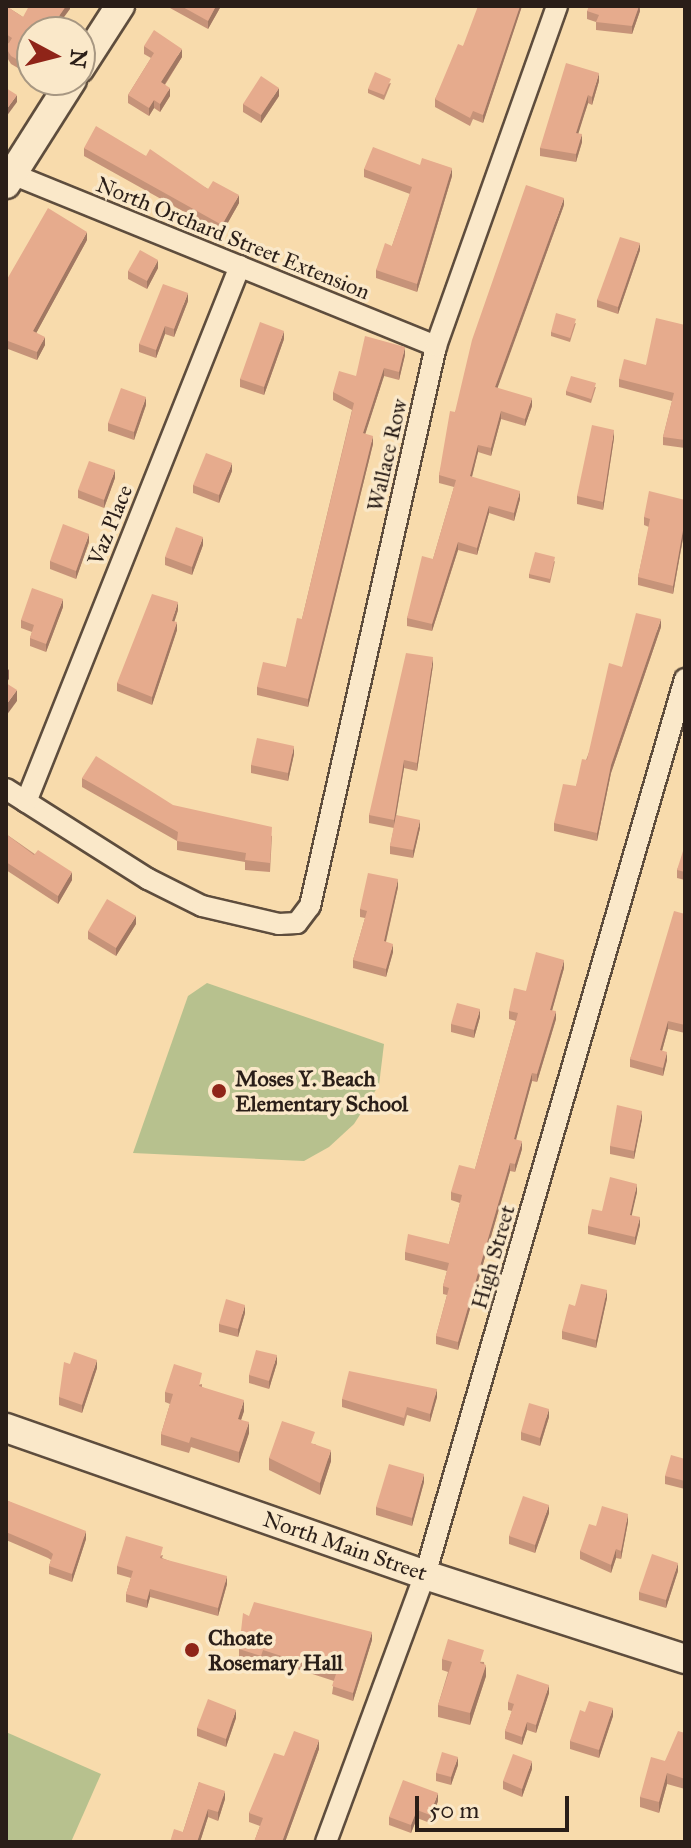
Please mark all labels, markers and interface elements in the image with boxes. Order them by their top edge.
north arrow [16,16,96,96]
text: N [64,48,93,70]
street label: North Orchard Street Extension [92,171,374,305]
street label: Wallace Row [361,396,413,514]
street label: Vaz Place [82,481,138,569]
place label: Moses Y. Beach Elementary School [235,1065,408,1116]
marker: Moses Y. Beach Elementary School [210,1082,228,1100]
street label: High Street [466,1202,520,1312]
street label: North Main Street [259,1506,431,1586]
place label: Choate Rosemary Hall [208,1624,343,1676]
marker: Choate Rosemary Hall [183,1641,201,1659]
scale bar [419,1780,573,1830]
text: 50 m [429,1795,479,1825]

